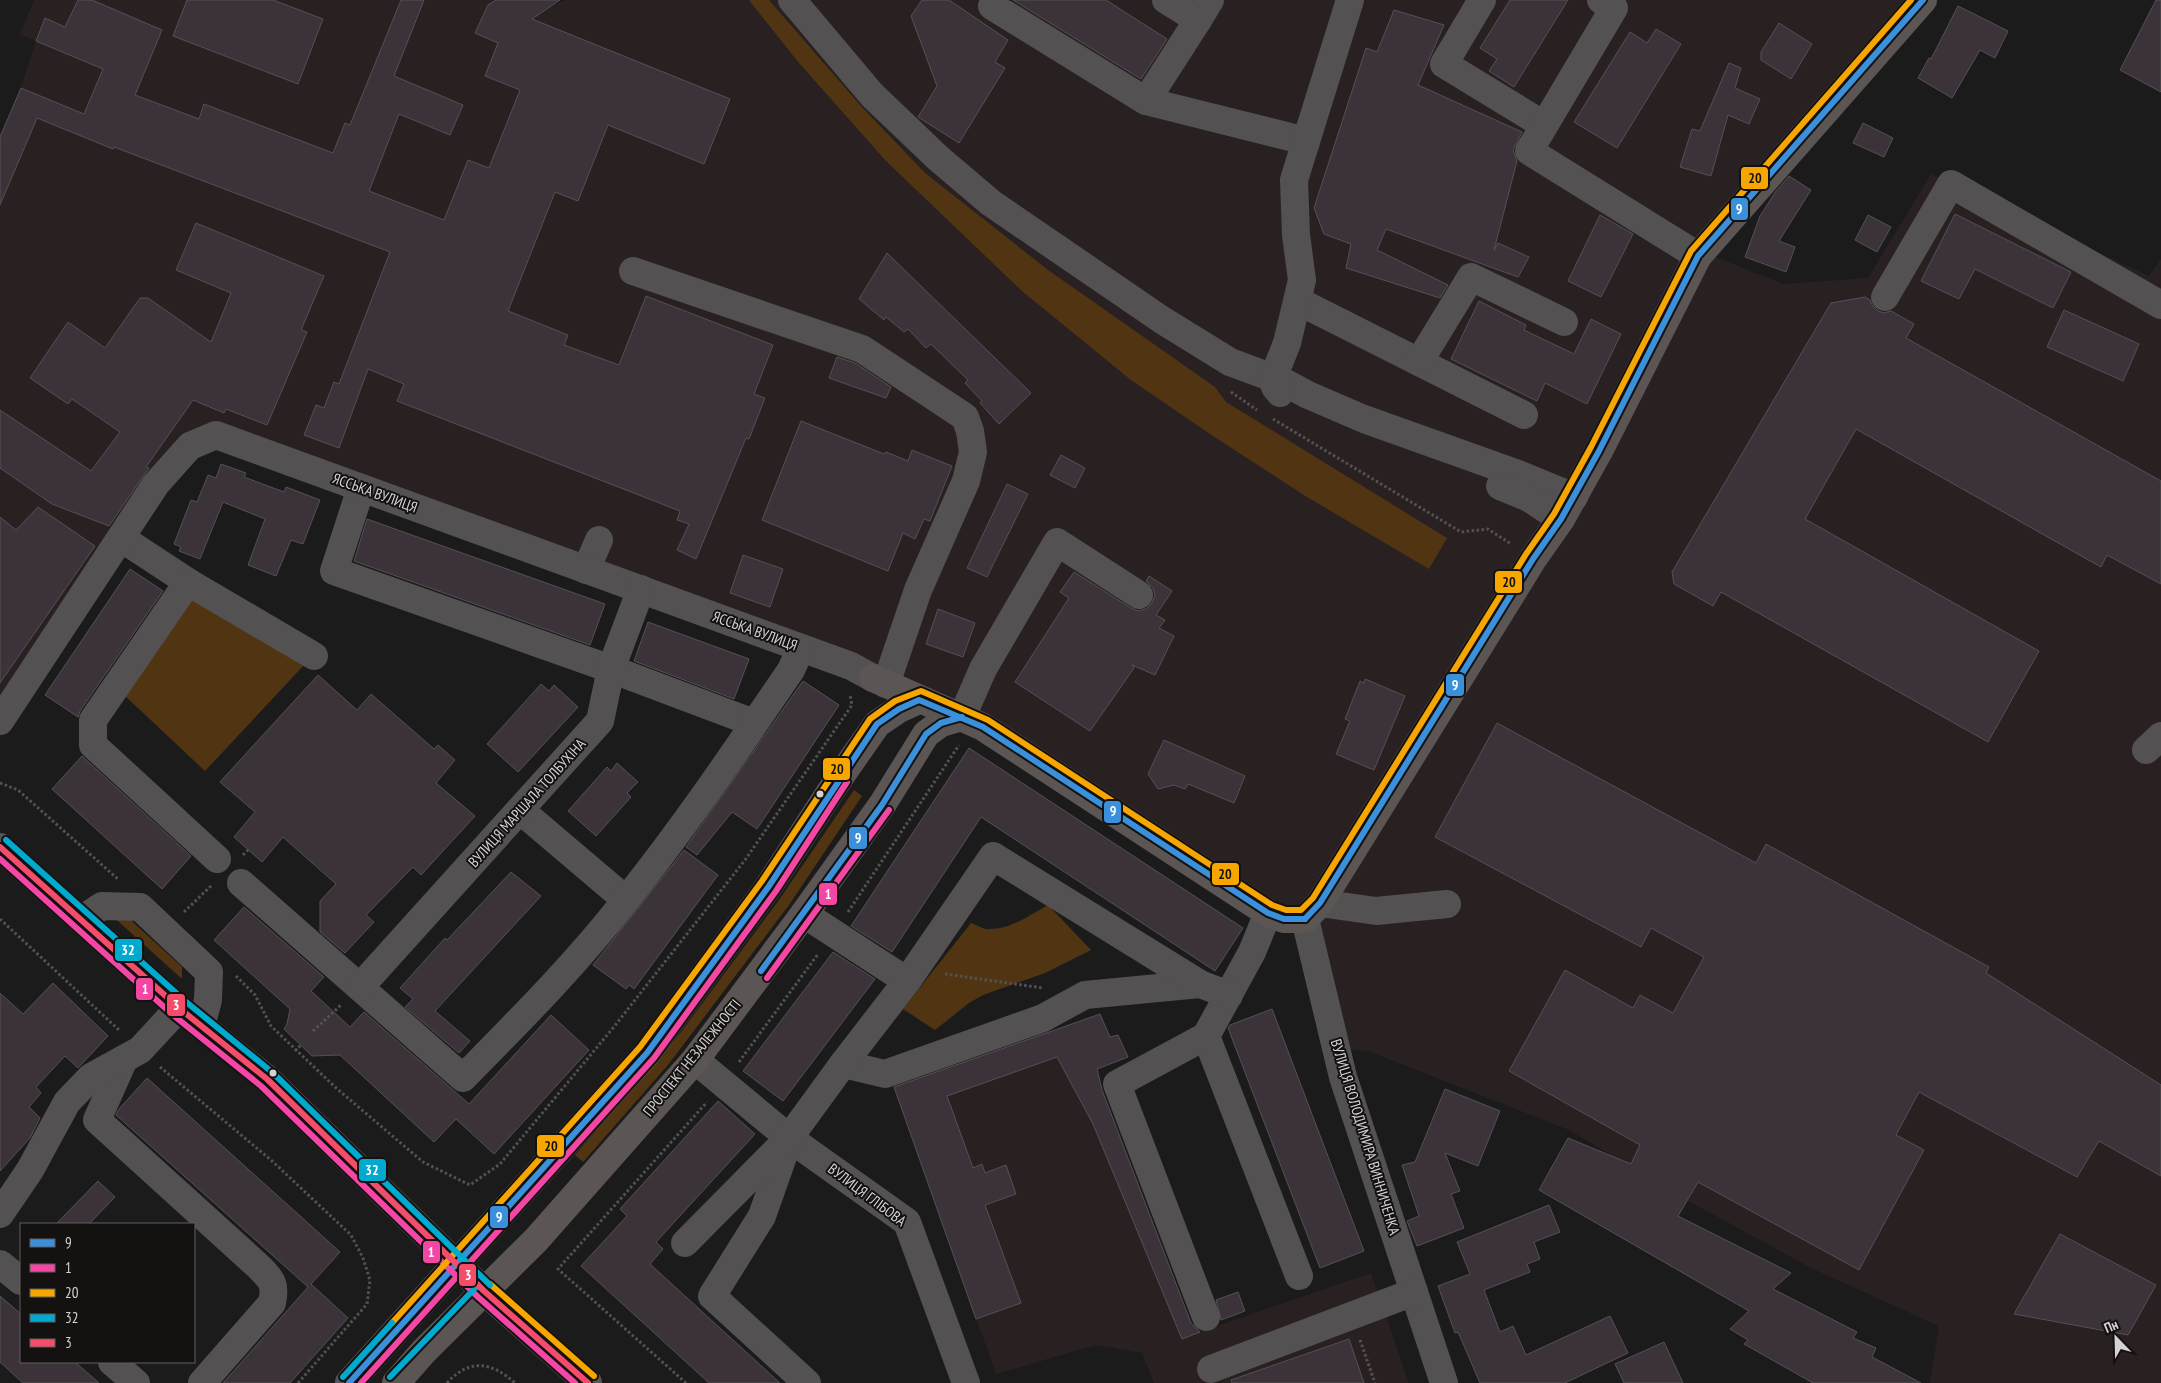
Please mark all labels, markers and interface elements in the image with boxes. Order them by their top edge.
line badge: 20 [1740,166,1769,190]
text: 20 [1748,169,1762,187]
line badge: 9 [1730,197,1749,221]
text: 9 [1736,200,1743,218]
street label: ЯССЬКА ВУЛИЦЯ [330,468,420,517]
line badge: 20 [1494,570,1523,594]
text: 20 [1502,573,1516,591]
street label: ЯССЬКА ВУЛИЦЯ [710,606,800,655]
line badge: 9 [1445,673,1465,697]
text: 9 [1452,676,1459,694]
street label: ВУЛИЦЯ МАРШАЛА ТОЛБУХІНА [464,734,590,871]
line badge: 20 [822,757,851,781]
text: 20 [830,760,844,778]
unlabelled marker [815,789,825,799]
line badge: 9 [1103,800,1122,824]
text: 9 [1110,802,1117,820]
line badge: 9 [848,826,868,850]
text: 9 [855,829,862,847]
line badge: 20 [1211,862,1240,886]
text: 20 [1218,865,1232,883]
line badge: 1 [818,882,838,906]
text: 1 [825,885,831,903]
line badge: 32 [114,938,143,962]
text: 32 [121,941,135,959]
line badge: 1 [135,977,154,1001]
text: 1 [142,980,148,998]
line badge: 3 [166,993,186,1017]
street label: ПРОСПЕКТ НЕЗАЛЕЖНОСТІ [639,995,745,1120]
text: 3 [173,996,179,1014]
street label: ВУЛИЦЯ ВОЛОДИМИРА ВИННИЧЕНКА [1327,1037,1405,1238]
unlabelled marker [268,1068,278,1078]
line badge: 20 [536,1134,565,1158]
text: 20 [544,1137,558,1155]
line badge: 32 [358,1158,387,1182]
street label: ВУЛИЦЯ ГЛІБОВА [824,1159,911,1231]
text: 32 [365,1161,379,1179]
line badge: 9 [489,1205,509,1229]
text: 9 [496,1208,503,1226]
legend [20,1223,195,1363]
text: 9 [65,1233,72,1252]
line badge: 1 [422,1240,441,1264]
text: 1 [428,1243,434,1261]
text: 1 [65,1258,72,1277]
line badge: 3 [458,1263,477,1287]
text: 3 [465,1266,471,1284]
text: 20 [65,1283,79,1302]
text: 32 [65,1308,79,1327]
north arrow [2091,1313,2141,1363]
text: Пн [2101,1315,2121,1337]
text: 3 [65,1333,72,1352]

